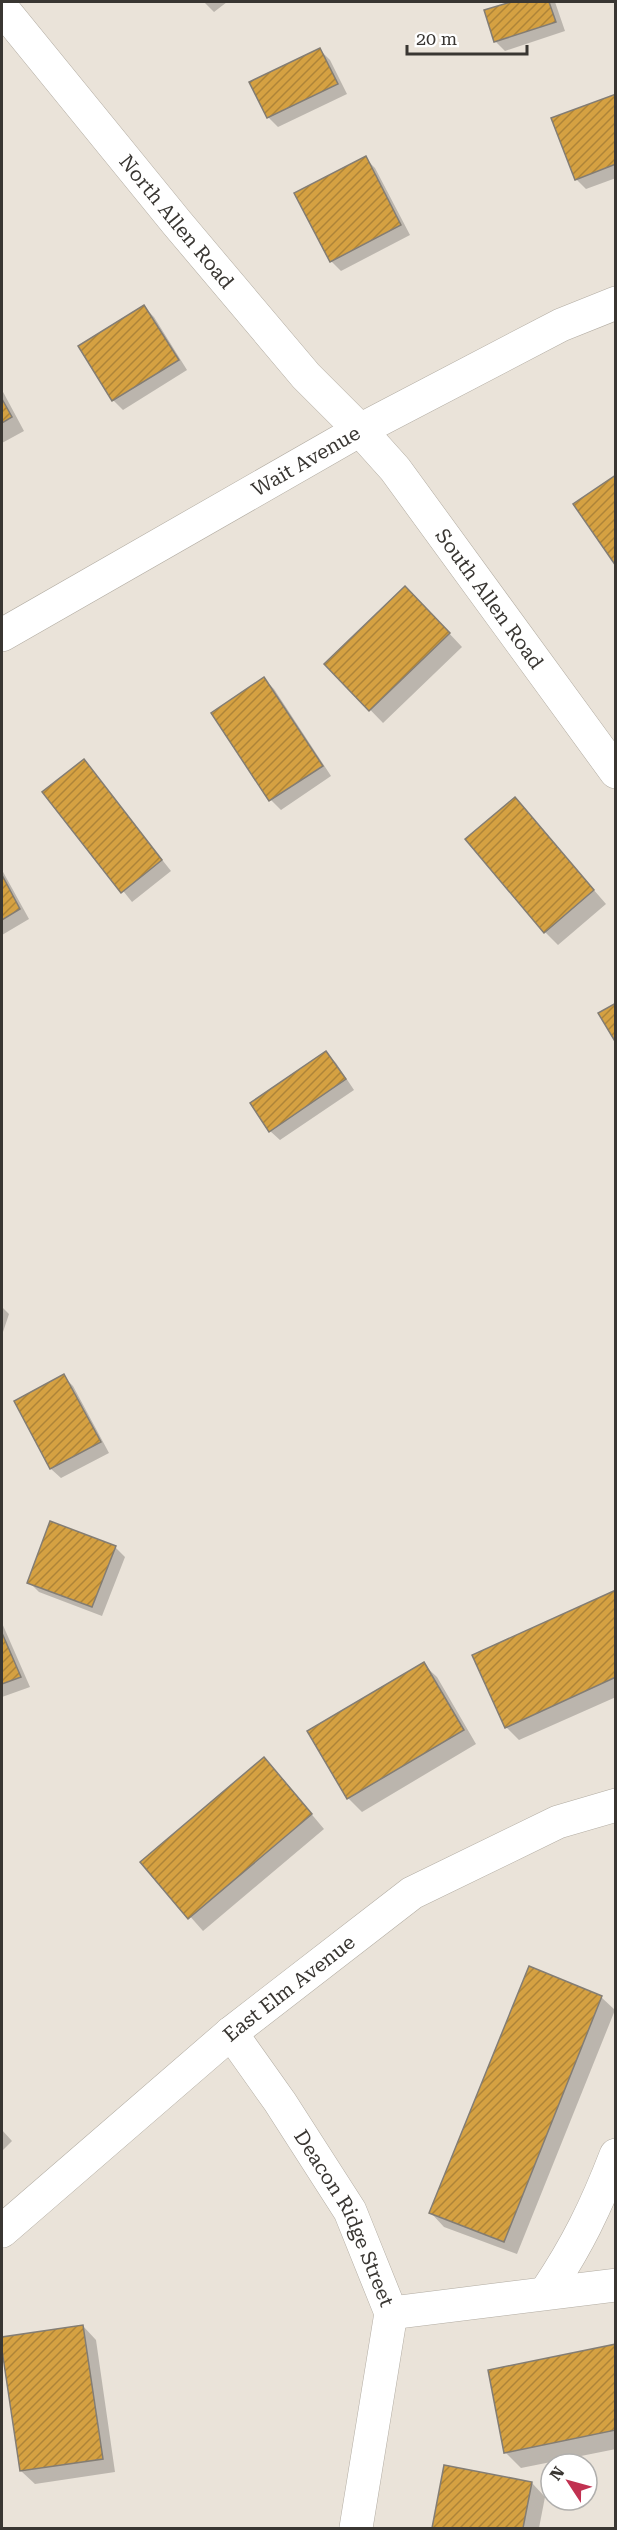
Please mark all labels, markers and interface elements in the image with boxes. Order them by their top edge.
scale bar [407,18,527,56]
text: 20 m [416,28,457,49]
street label: North Allen Road [114,150,239,294]
street label: Wait Avenue [247,421,364,502]
street label: South Allen Road [431,524,549,674]
street label: East Elm Avenue [218,1930,360,2046]
street label: Deacon Ridge Street [289,2125,399,2310]
north arrow [539,2452,599,2512]
text: N [546,2463,569,2484]

